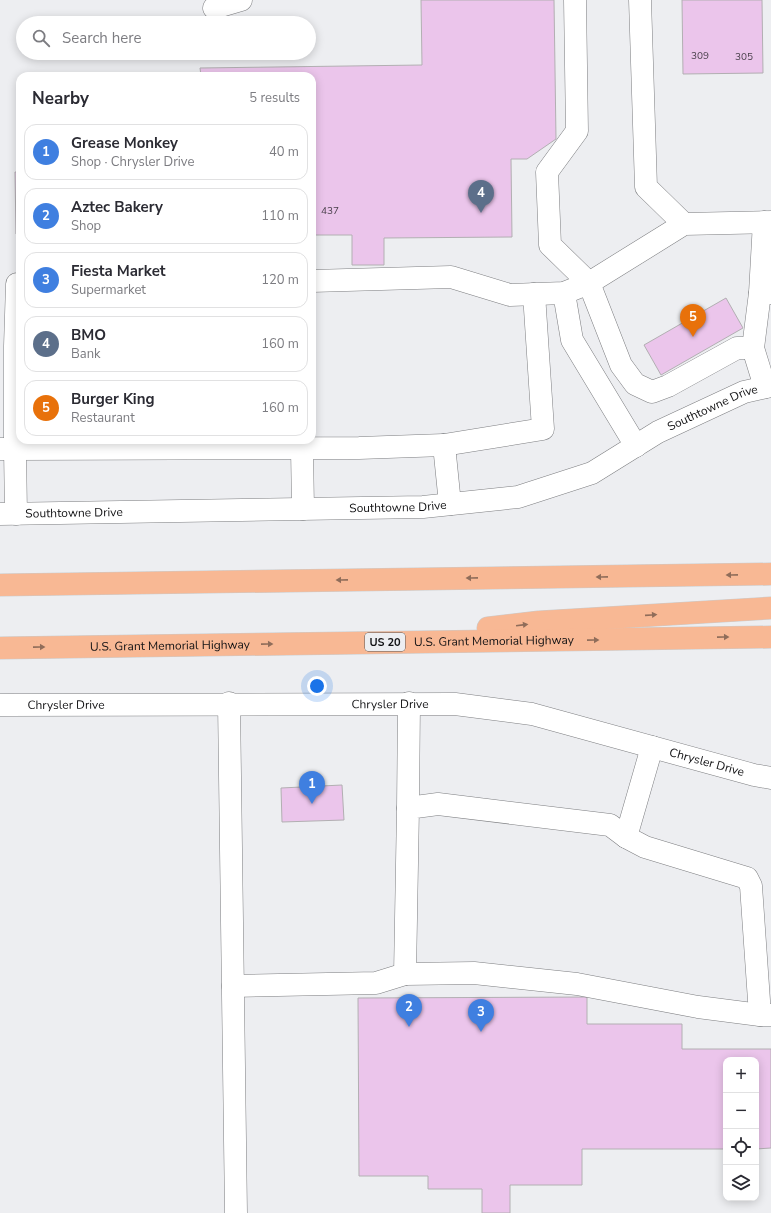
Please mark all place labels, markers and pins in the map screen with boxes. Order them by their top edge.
pin: 4 [468,180,494,213]
pin: 5 [680,304,706,337]
pin: 1 [299,771,325,804]
pin: 2 [396,994,422,1027]
pin: 3 [468,999,494,1032]

